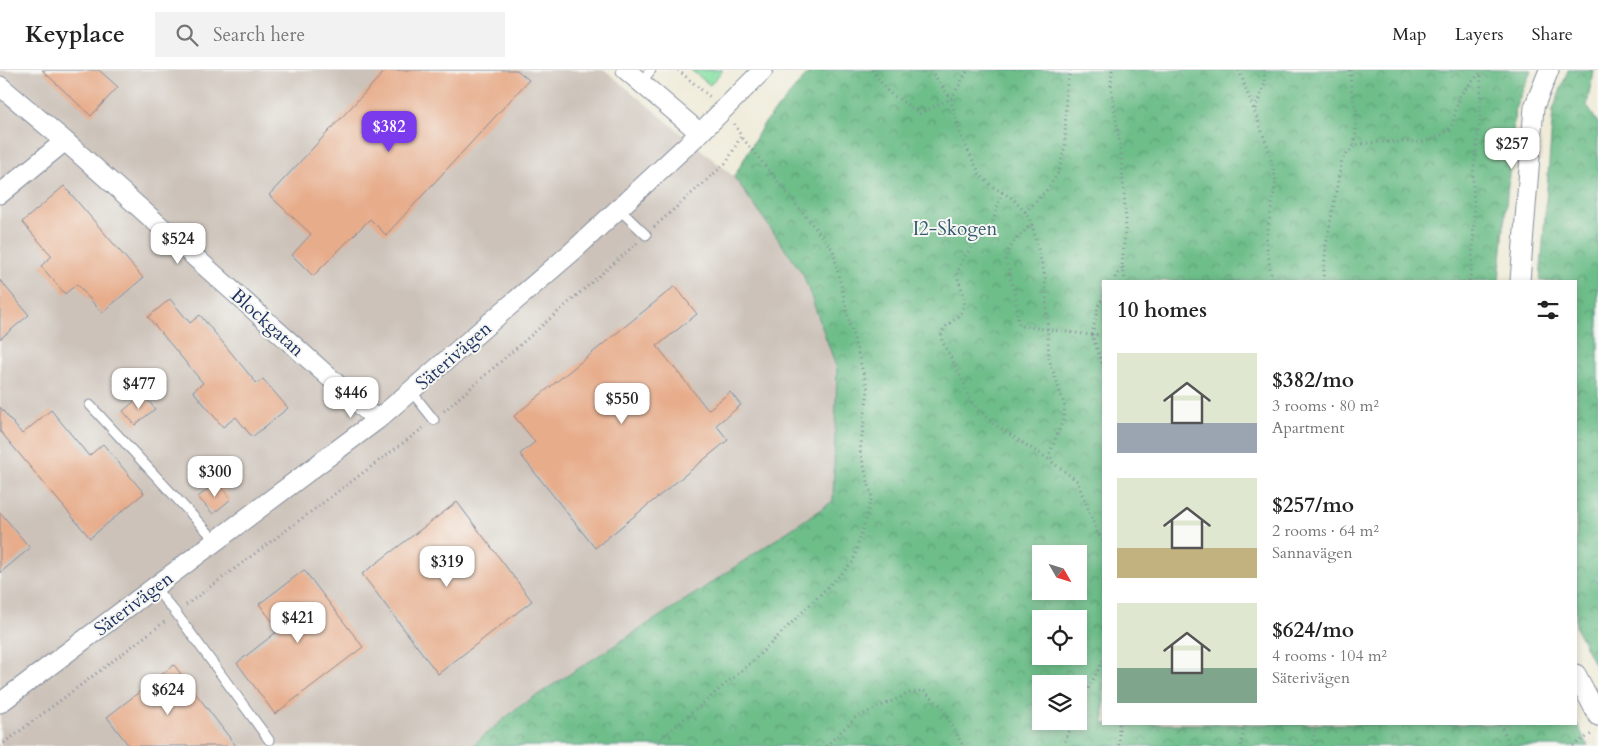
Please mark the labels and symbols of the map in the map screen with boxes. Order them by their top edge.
pin: $382 [359,111,419,153]
pin: $257 [1482,128,1542,170]
park label: I2-Skogen [913,216,998,242]
pin: $524 [148,222,208,265]
street label: Blockgatan [225,283,310,363]
street label: Säterivägen [410,315,497,396]
pin: $477 [109,368,169,410]
pin: $446 [321,376,381,419]
pin: $550 [592,382,652,425]
pin: $300 [185,456,245,498]
north arrow [1032,545,1088,600]
pin: $319 [417,546,477,588]
street label: Säterivägen [89,565,179,642]
pin: $421 [268,602,328,644]
pin: $624 [138,674,198,716]

